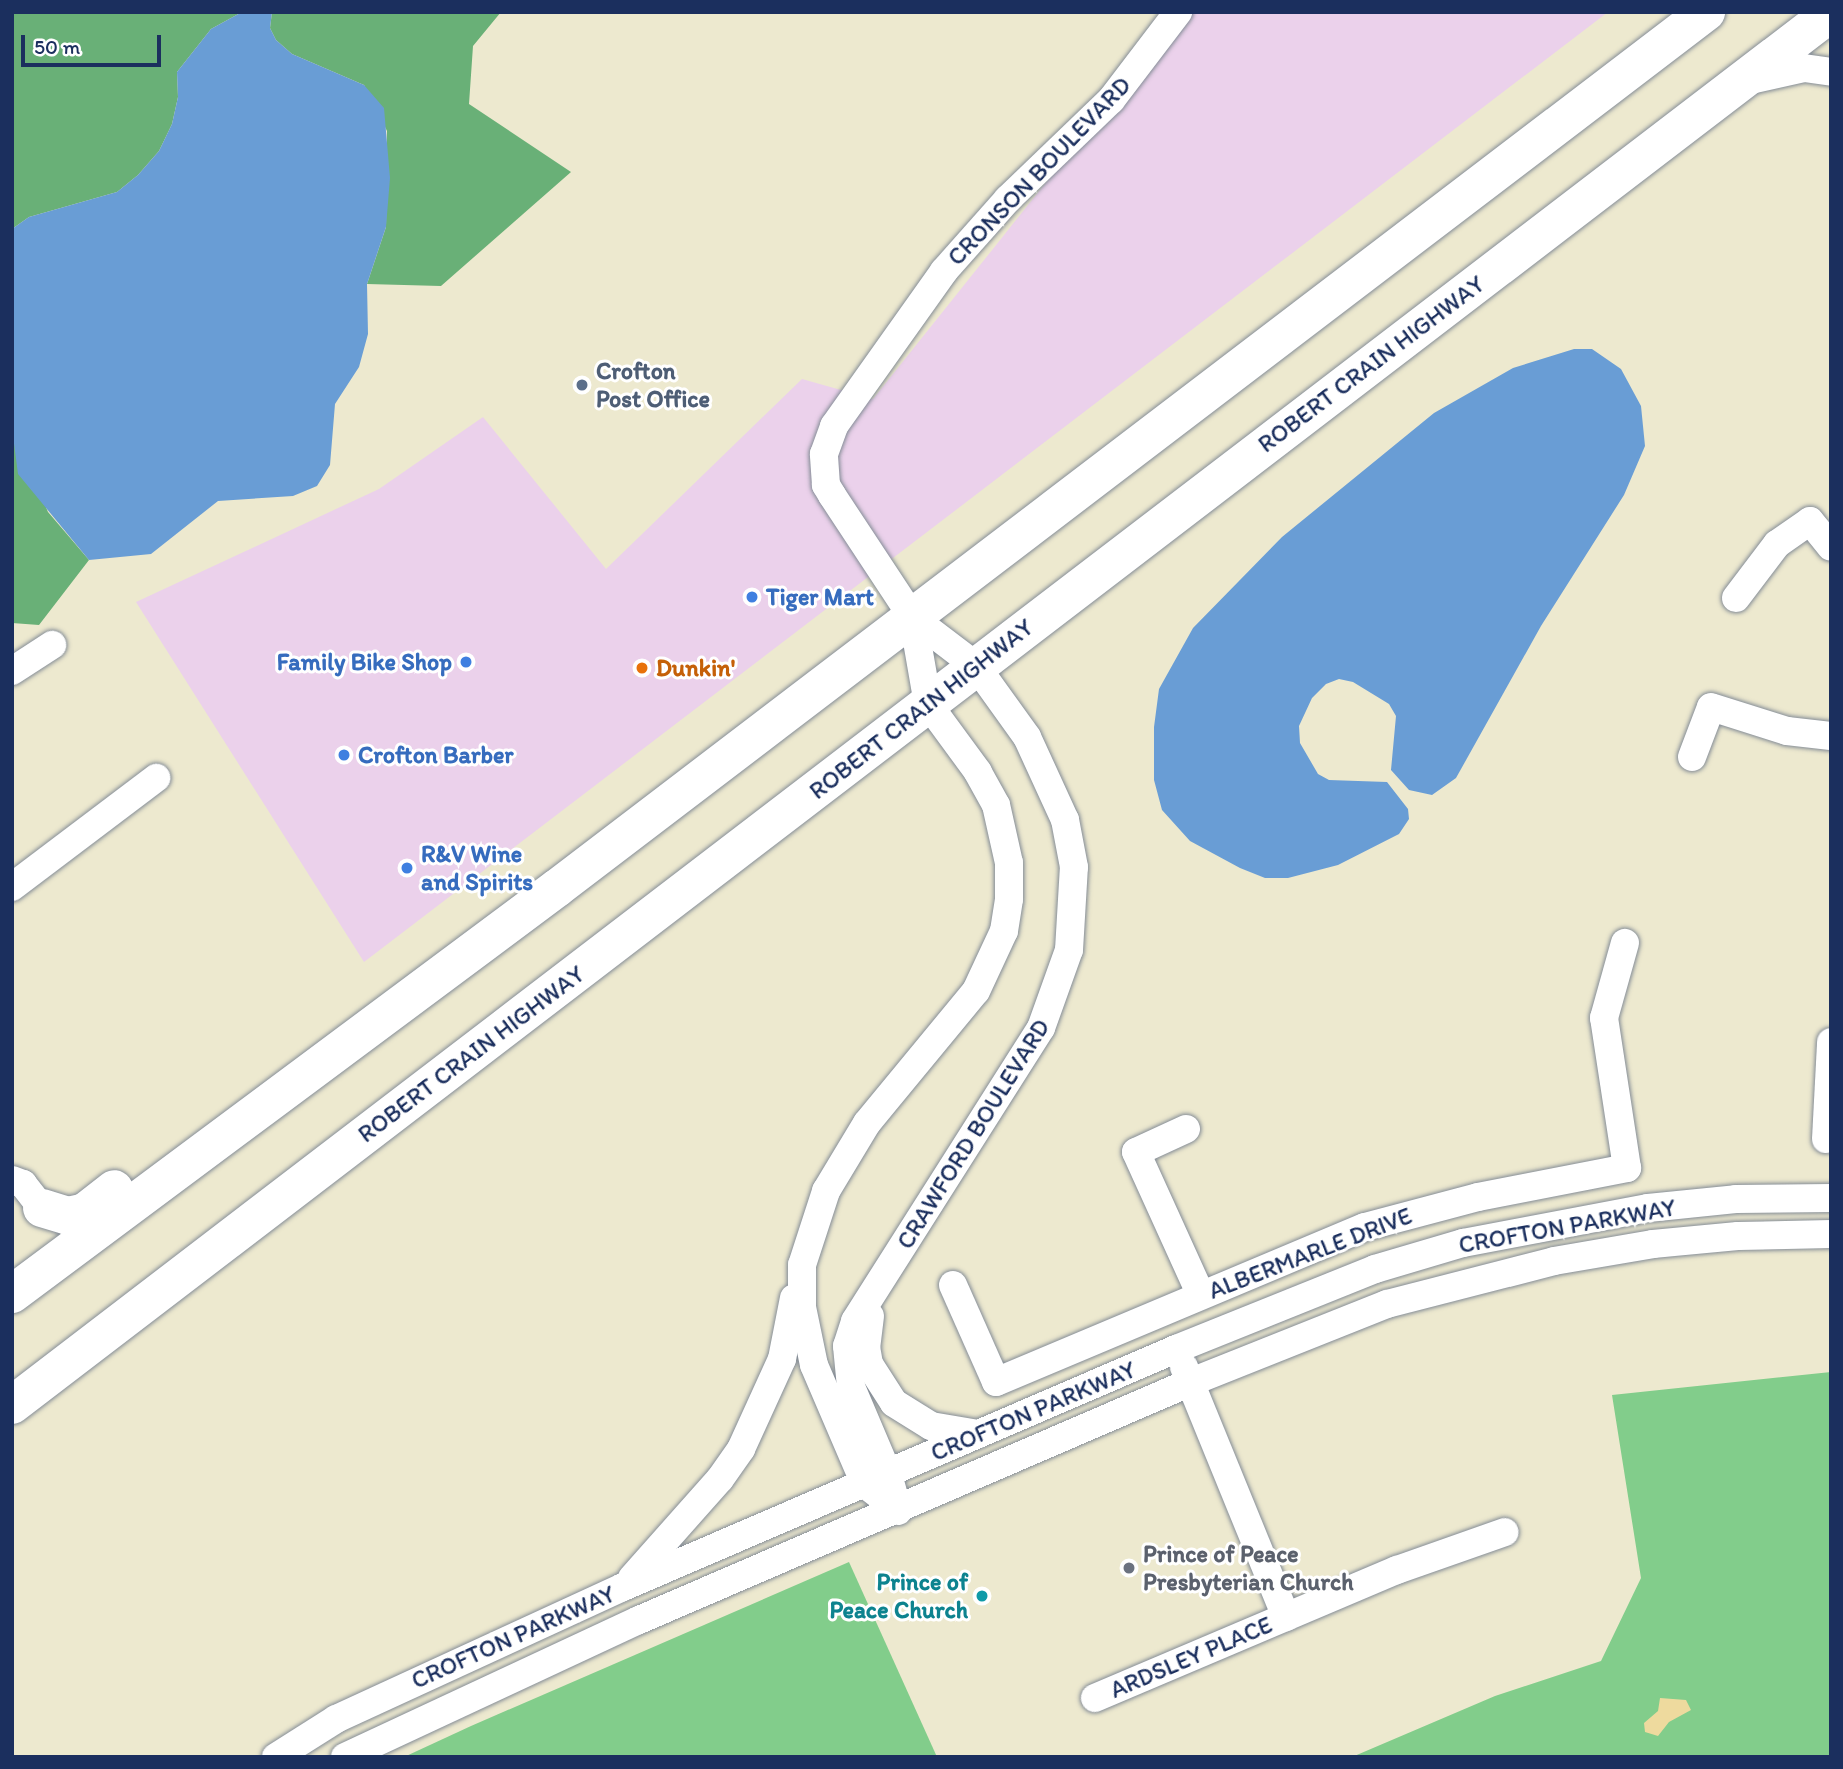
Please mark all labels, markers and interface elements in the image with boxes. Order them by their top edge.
scale bar [24,21,164,65]
text: 50 m [34,34,80,59]
street label: CRONSON BOULEVARD [942,71,1136,271]
street label: ROBERT CRAIN HIGHWAY [1252,269,1490,459]
place label: Crofton Post Office [596,357,710,413]
marker: Crofton Post Office [574,377,590,393]
place label: Tiger Mart [766,583,874,611]
marker: Tiger Mart [744,589,760,605]
street label: ROBERT CRAIN HIGHWAY [803,613,1039,805]
place label: Family Bike Shop [277,648,452,676]
marker: Family Bike Shop [458,654,474,670]
place label: Dunkin' [656,654,735,682]
marker: Dunkin' [634,660,650,676]
place label: Crofton Barber [358,741,514,769]
marker: Crofton Barber [336,747,352,763]
place label: R&V Wine and Spirits [421,840,533,896]
marker: R&V Wine and Spirits [399,860,415,876]
street label: ROBERT CRAIN HIGHWAY [352,959,590,1149]
street label: CRAWFORD BOULEVARD [890,1014,1056,1254]
street label: CROFTON PARKWAY [1456,1193,1678,1259]
street label: ALBERMARLE DRIVE [1203,1200,1417,1306]
street label: CROFTON PARKWAY [926,1355,1140,1467]
place label: Prince of Peace Presbyterian Church [1143,1540,1354,1596]
marker: Prince of Peace Presbyterian Church [1121,1560,1137,1576]
place label: Prince of Peace Church [829,1568,968,1624]
street label: CROFTON PARKWAY [406,1579,620,1695]
marker: Prince of Peace Church [974,1588,990,1604]
street label: ARDSLEY PLACE [1106,1610,1276,1704]

